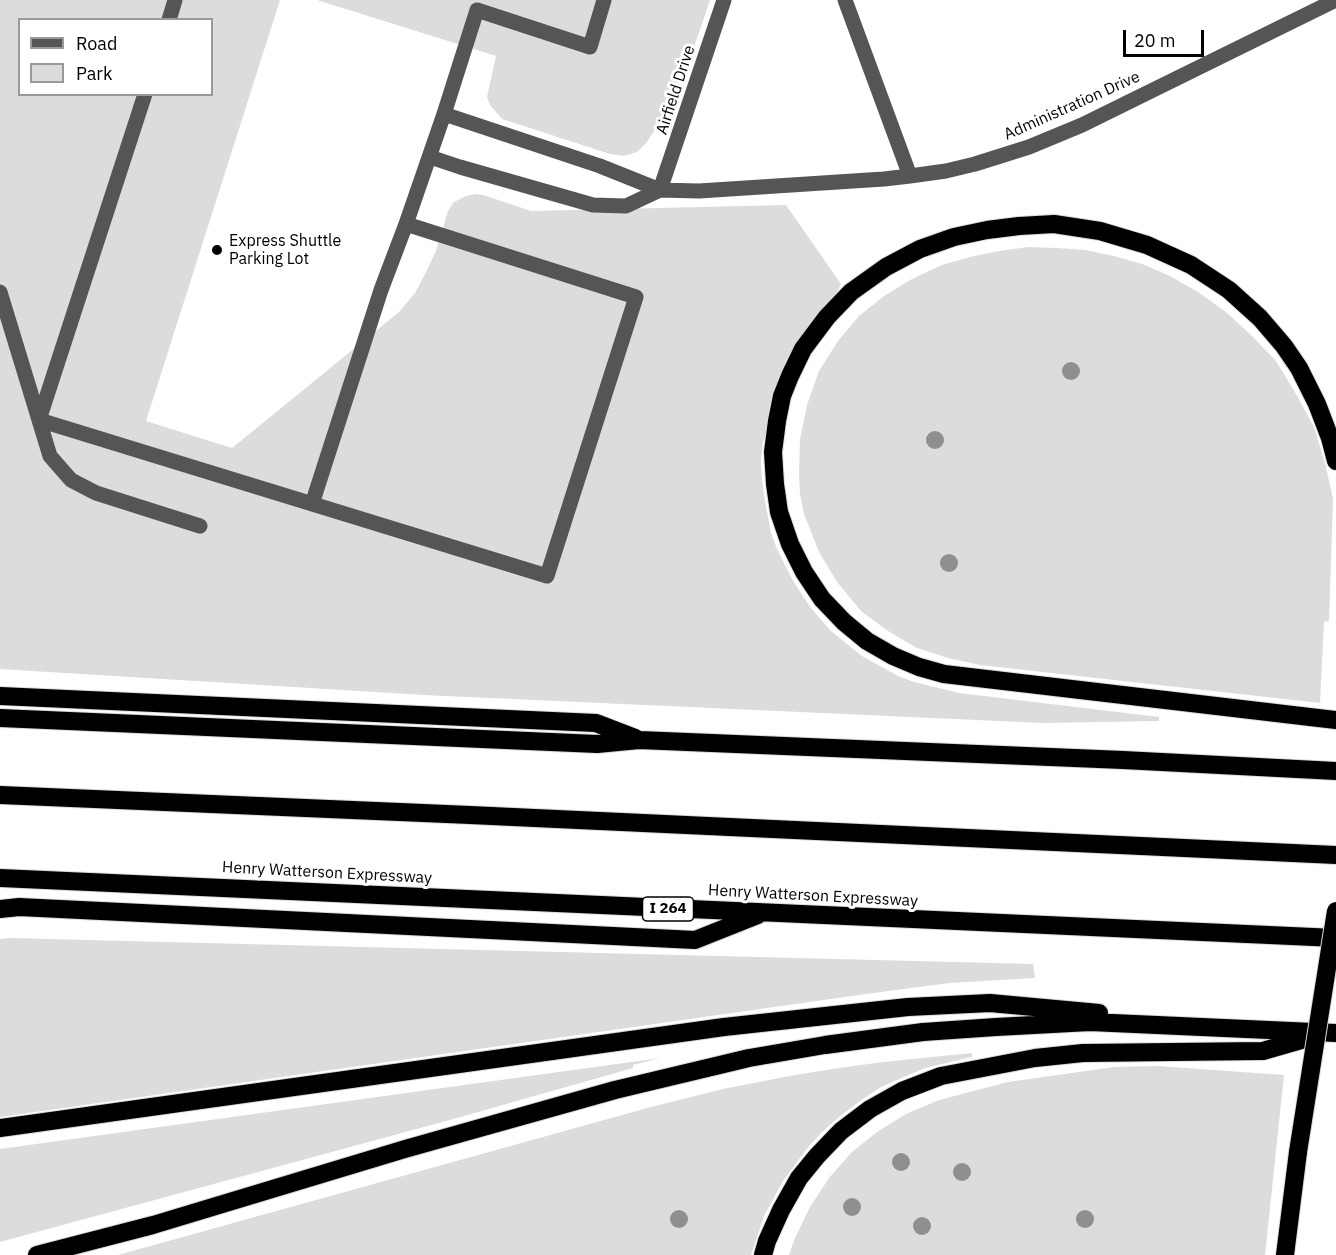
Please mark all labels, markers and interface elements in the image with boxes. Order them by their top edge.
legend [18,18,213,96]
scale bar [1126,18,1207,56]
text: 20 m [1134,29,1176,52]
text: Road [76,32,117,55]
street label: Airfield Drive [653,43,699,137]
text: Park [76,62,112,85]
street label: Administration Drive [1001,67,1143,145]
place label: Express Shuttle Parking Lot [229,231,341,269]
marker: Express Shuttle Parking Lot [210,243,224,257]
street label: Henry Watterson Expressway [222,858,432,888]
street label: Henry Watterson Expressway [708,881,918,911]
road number: I 264 [642,897,694,921]

